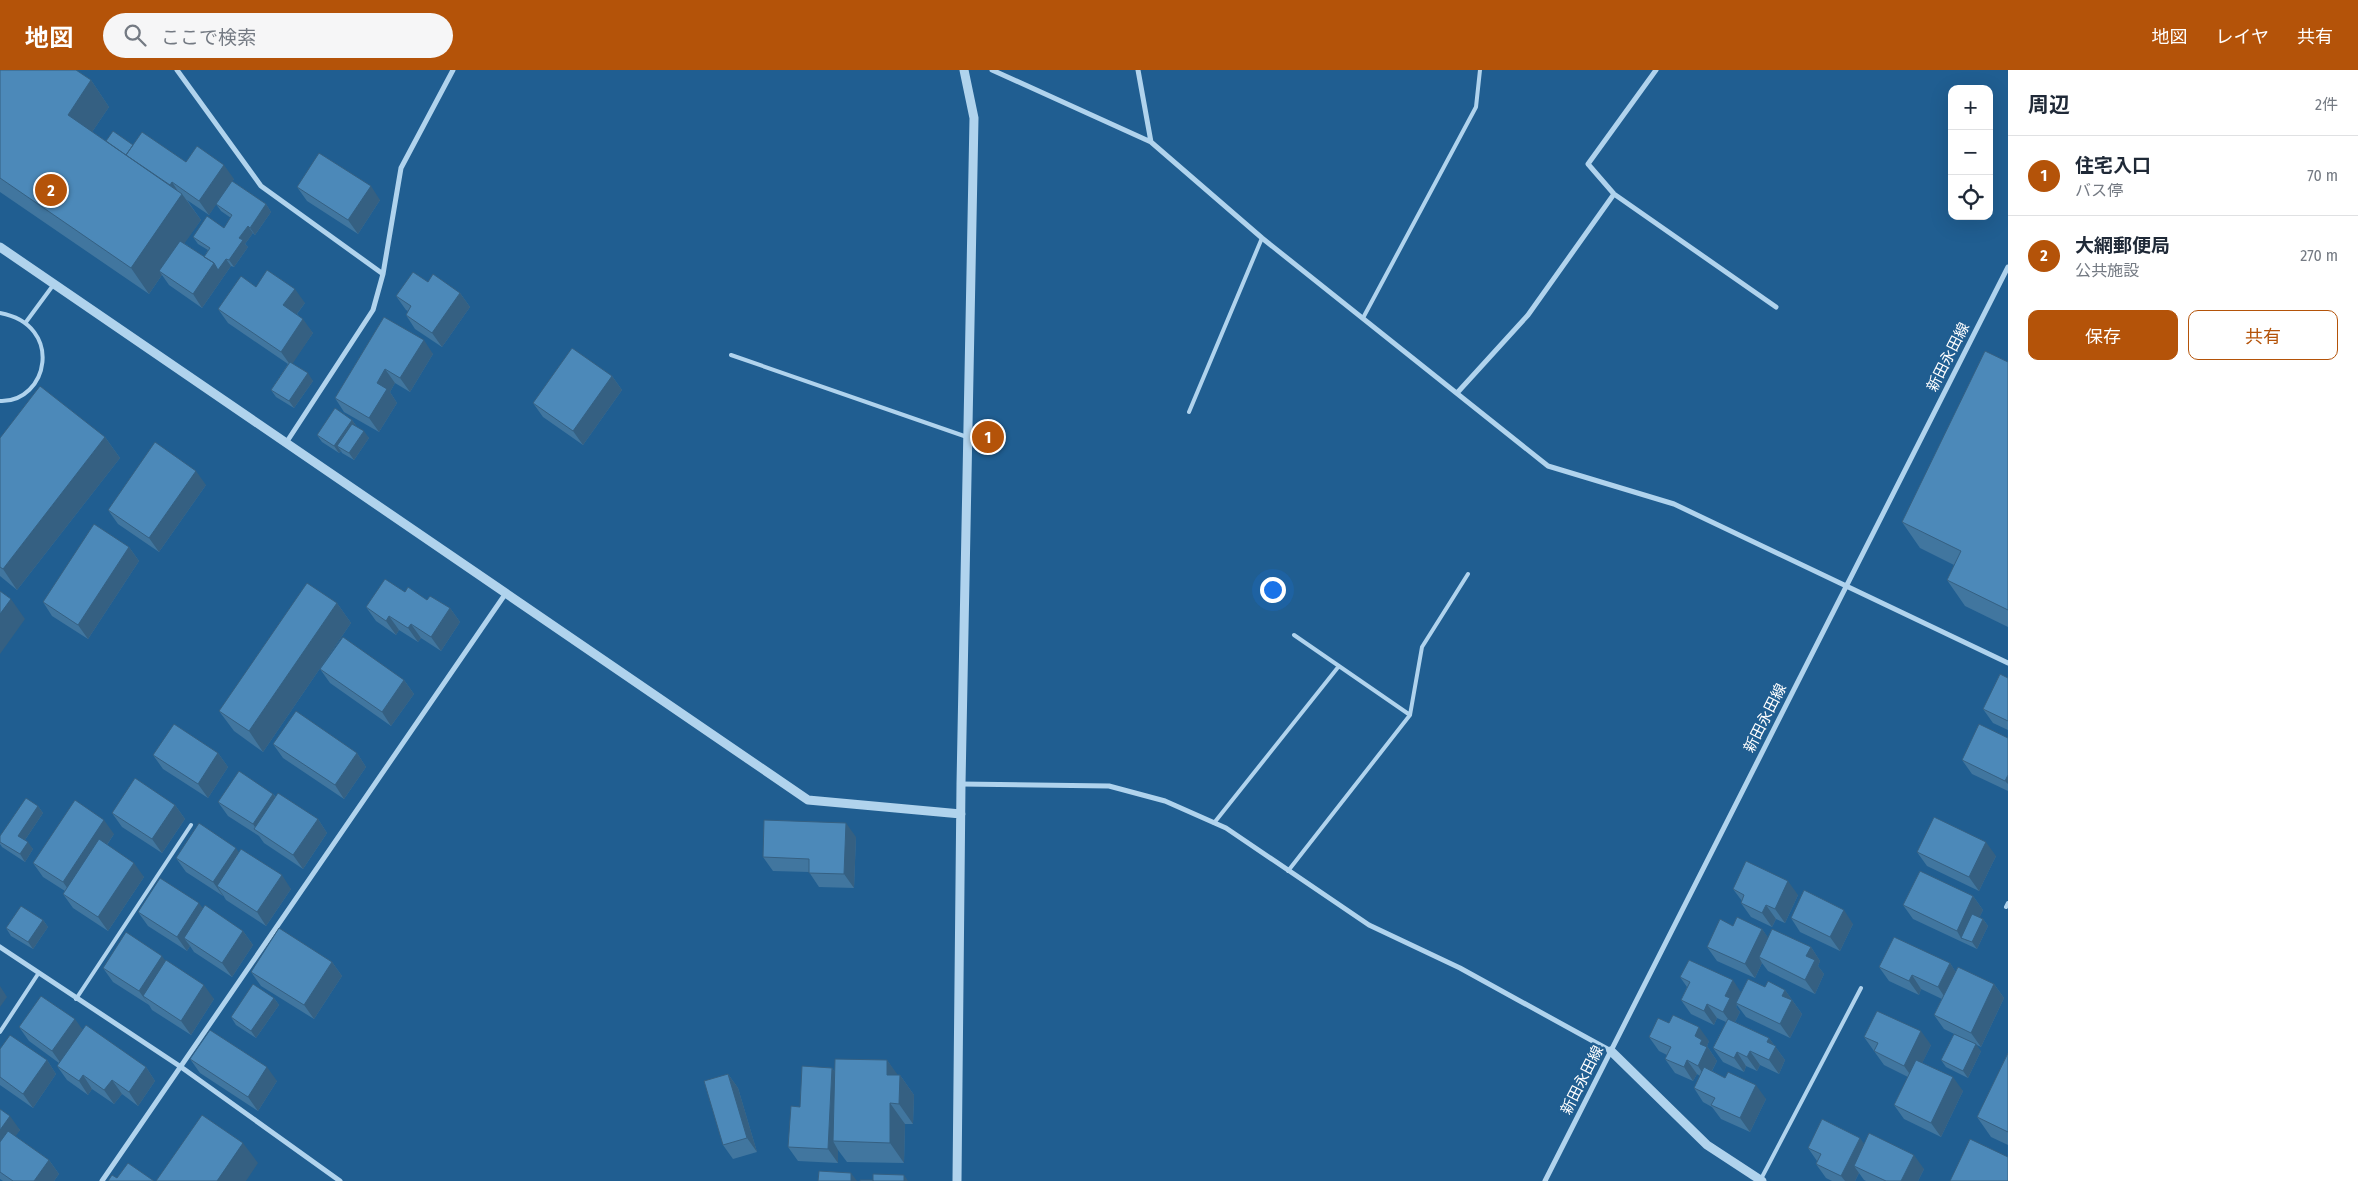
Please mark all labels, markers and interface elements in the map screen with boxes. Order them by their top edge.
search box [103,13,453,58]
icon: search [121,21,149,49]
text: 地図 [25,24,73,52]
text: ここで検索 [161,26,256,49]
text: 地図 [2152,26,2188,48]
text: レイヤ [2216,26,2269,48]
text: 共有 [2297,26,2333,48]
map controls [1948,85,1993,220]
button: + [1948,85,1993,130]
text: 周辺 [2028,92,2070,118]
text: 2件 [2315,95,2338,114]
button: − [1948,130,1993,175]
text: 住宅入口 [2075,154,2151,177]
text: 1 [2041,166,2047,185]
text: 70 m [2307,166,2338,185]
pin: 2 [35,171,67,209]
button: locate [1948,175,1993,220]
text: バス停 [2075,181,2123,200]
text: 大網郵便局 [2075,234,2170,257]
text: 2 [2040,246,2048,265]
text: 270 m [2300,246,2338,265]
text: 公共施設 [2075,261,2139,280]
button: 保存 [2028,310,2178,360]
button: 共有 [2188,310,2338,360]
street label: 新田永田線 [1923,319,1973,395]
pin: 1 [972,418,1004,456]
your location [1260,577,1286,603]
street label: 新田永田線 [1740,680,1790,756]
street label: 新田永田線 [1557,1042,1607,1118]

